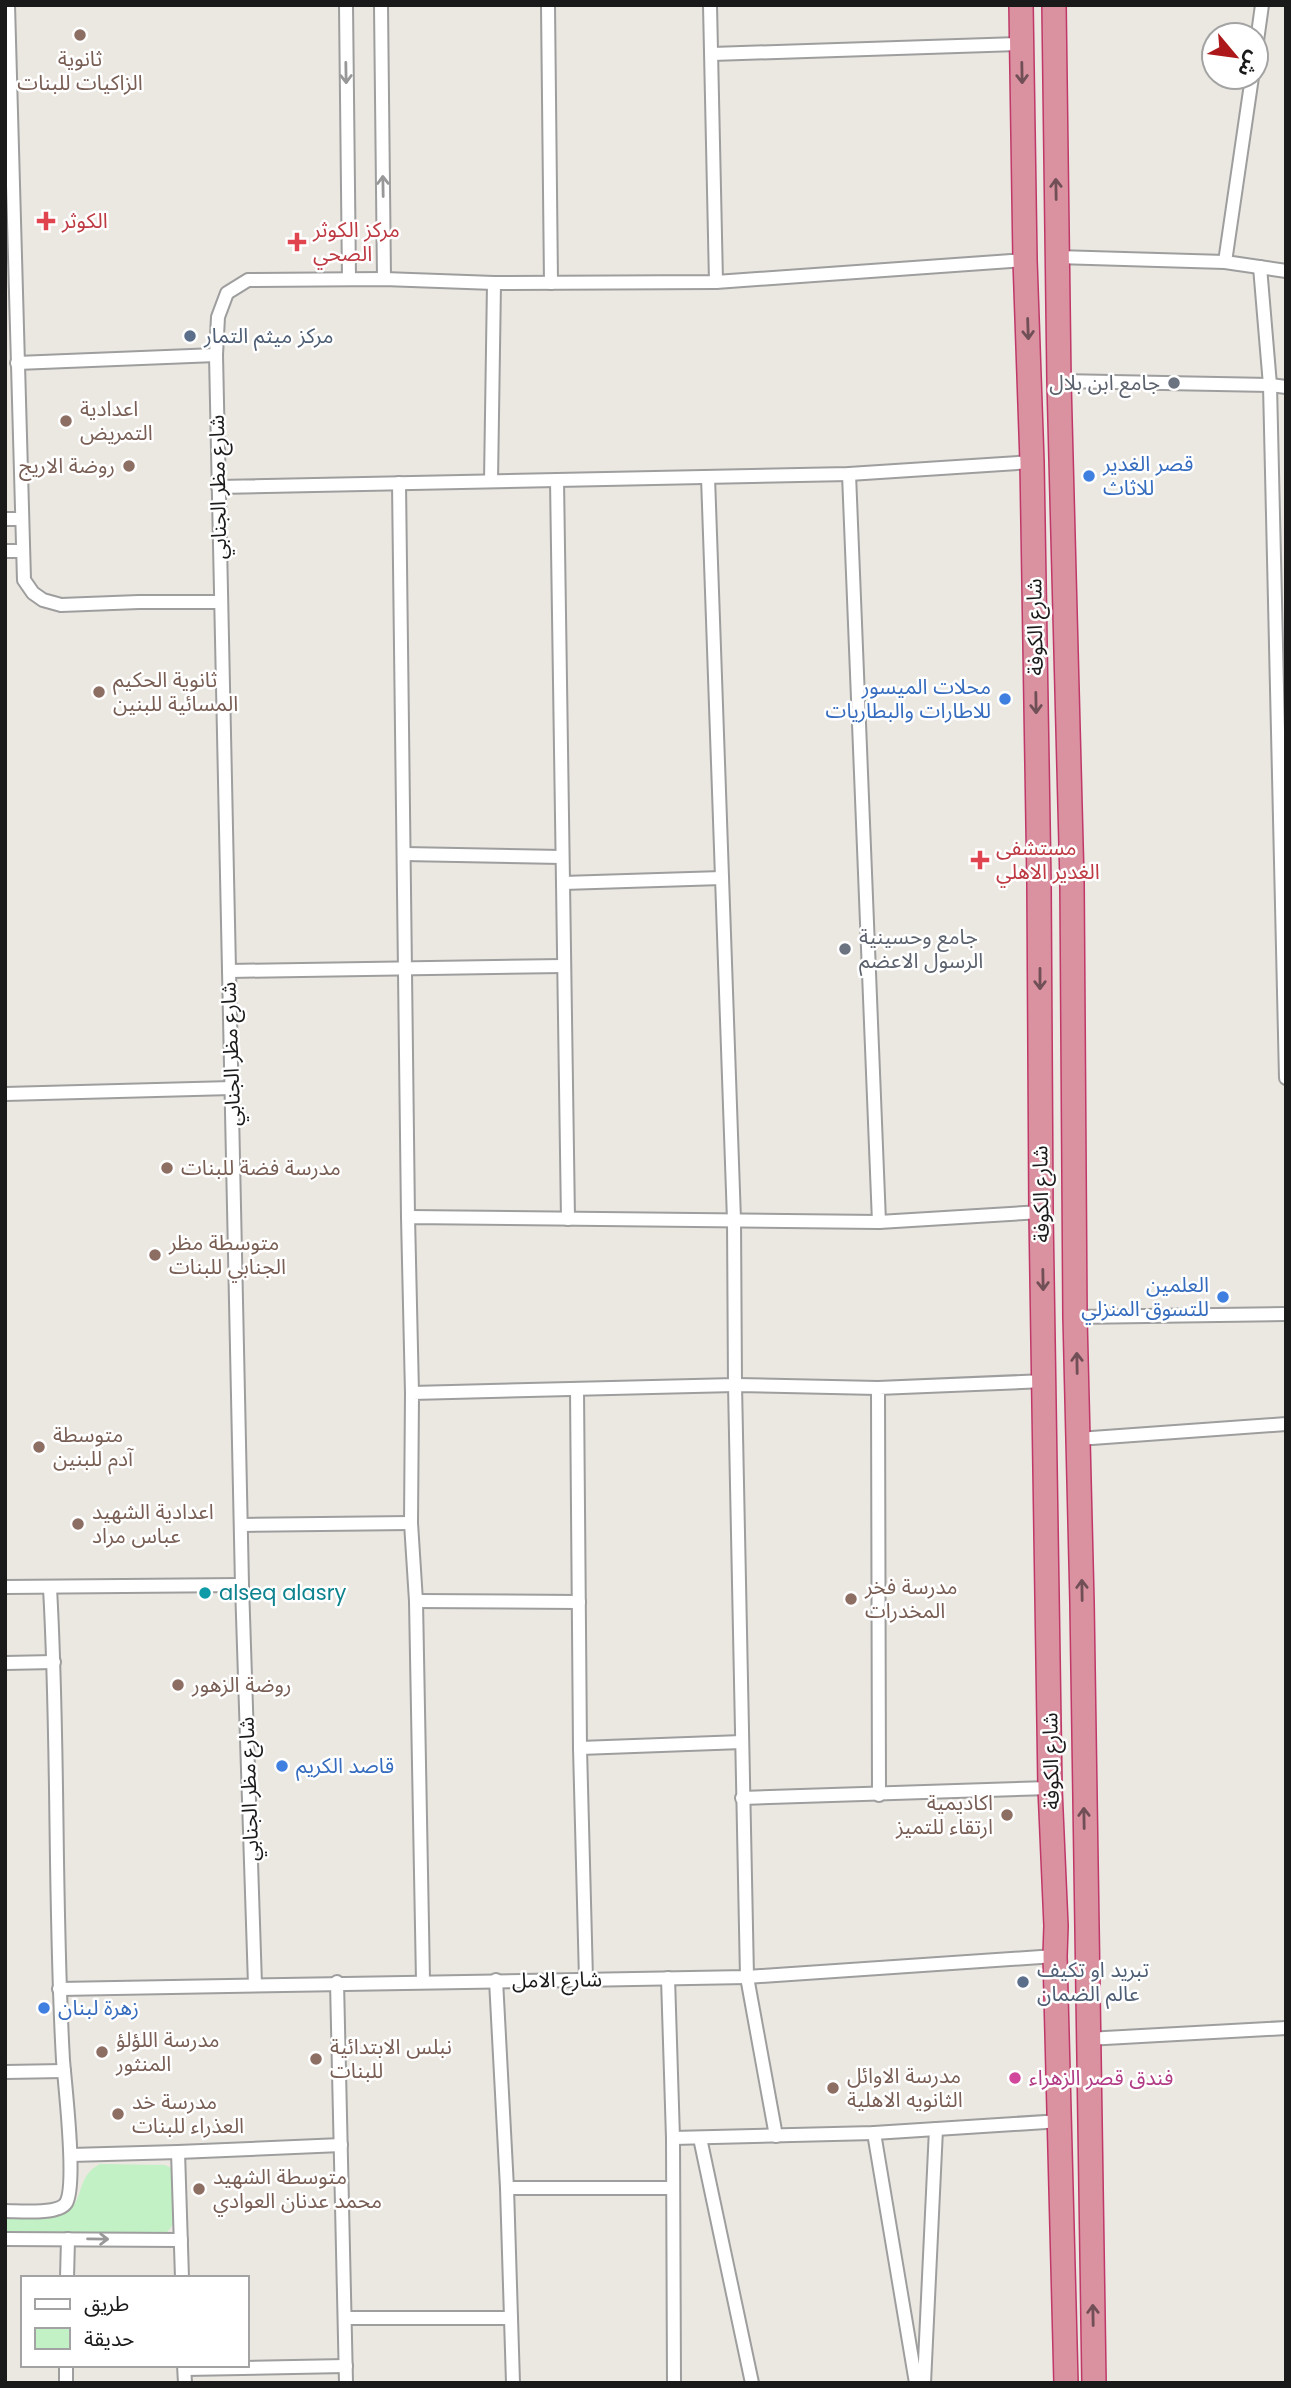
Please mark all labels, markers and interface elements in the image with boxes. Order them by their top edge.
north arrow [1200,21,1270,91]
marker: ثانوية الزاكيات للبنات [72,27,88,43]
place label: ثانوية الزاكيات للبنات [17,44,143,97]
text: ش [1231,46,1268,82]
one-way arrow [339,62,353,85]
one-way arrow [1015,62,1029,85]
one-way arrow [376,175,390,198]
one-way arrow [1049,178,1063,201]
place label: الكوثر [61,206,108,235]
marker: الكوثر [36,211,56,231]
place label: مركز الكوثر الصحي [312,215,400,270]
marker: مركز الكوثر الصحي [287,232,307,252]
one-way arrow [1021,317,1034,340]
place label: مركز ميثم التمار [203,321,333,351]
marker: مركز ميثم التمار [182,328,198,344]
place label: جامع ابن بلال [1049,368,1160,398]
marker: جامع ابن بلال [1166,375,1182,391]
place label: اعدادية التمريض [80,394,153,447]
marker: اعدادية التمريض [58,413,74,429]
street label: شارع مظر الجنابي [202,414,235,560]
place label: قصر الغدير للاثاث [1102,449,1193,502]
place label: روضة الاريج [19,451,115,481]
marker: روضة الاريج [121,458,137,474]
marker: قصر الغدير للاثاث [1081,468,1097,484]
street label: شارع الكوفة [1019,578,1051,676]
place label: ثانوية الحكيم المسائية للبنين [113,665,238,718]
place label: محلات الميسور للاطارات والبطاريات [826,672,991,725]
marker: ثانوية الحكيم المسائية للبنين [91,684,107,700]
marker: محلات الميسور للاطارات والبطاريات [997,691,1013,707]
one-way arrow [1029,691,1043,714]
place label: مستشفى الغدير الاهلي [996,833,1100,888]
marker: مستشفى الغدير الاهلي [970,850,990,870]
place label: جامع وحسينية الرسول الاعضم [859,922,983,976]
marker: جامع وحسينية الرسول الاعضم [837,941,853,957]
one-way arrow [1033,968,1047,991]
street label: شارع مظر الجنابي [213,981,249,1127]
street label: شارع الكوفة [1025,1145,1057,1243]
place label: مدرسة فضة للبنات [181,1153,341,1182]
marker: مدرسة فضة للبنات [159,1160,175,1176]
place label: متوسطة مظر الجنابي للبنات [168,1228,286,1283]
marker: متوسطة مظر الجنابي للبنات [147,1247,163,1263]
one-way arrow [1036,1269,1049,1292]
place label: العلمين للتسوق المنزلي [1081,1270,1209,1325]
marker: العلمين للتسوق المنزلي [1215,1289,1231,1305]
one-way arrow [1070,1351,1083,1374]
place label: متوسطة آدم للبنين [53,1420,134,1475]
marker: متوسطة آدم للبنين [31,1439,47,1455]
place label: اعدادية الشهيد عباس مراد [92,1497,214,1550]
marker: اعدادية الشهيد عباس مراد [70,1516,86,1532]
place label: مدرسة فخر المخدرات [864,1572,958,1625]
place label: alseq alasry [219,1578,346,1607]
one-way arrow [1075,1579,1089,1602]
marker: alseq alasry [197,1585,213,1601]
marker: مدرسة فخر المخدرات [843,1591,859,1607]
place label: روضة الزهور [191,1670,291,1699]
marker: روضة الزهور [170,1677,186,1693]
street label: شارع الكوفة [1035,1712,1067,1810]
street label: شارع مظر الجنابي [231,1716,267,1862]
place label: قاصد الكريم [296,1751,394,1781]
marker: قاصد الكريم [274,1758,290,1774]
place label: اكاديمية ارتقاء للتميز [895,1788,993,1841]
one-way arrow [1077,1806,1091,1829]
marker: اكاديمية ارتقاء للتميز [999,1807,1015,1823]
place label: تبريد او تكيف عالم الضمان [1037,1955,1149,2009]
street label: شارع الامل [512,1964,602,1996]
marker: تبريد او تكيف عالم الضمان [1015,1974,1031,1990]
place label: زهرة لبنان [58,1993,139,2022]
marker: زهرة لبنان [36,2000,52,2016]
place label: مدرسة اللؤلؤ المنثور [115,2025,220,2078]
place label: نبلس الابتدائية للبنات [330,2032,452,2085]
marker: مدرسة اللؤلؤ المنثور [94,2044,110,2060]
marker: نبلس الابتدائية للبنات [308,2051,324,2067]
place label: مدرسة الاوائل الثانويه الاهلية [847,2061,963,2114]
place label: فندق قصر الزهراء [1029,2063,1173,2092]
marker: فندق قصر الزهراء [1007,2070,1023,2086]
marker: مدرسة الاوائل الثانويه الاهلية [825,2080,841,2096]
place label: مدرسة خد العذراء للبنات [132,2087,244,2140]
marker: مدرسة خد العذراء للبنات [110,2106,126,2122]
place label: متوسطة الشهيد محمد عدنان العوادي [213,2162,382,2217]
marker: متوسطة الشهيد محمد عدنان العوادي [191,2181,207,2197]
one-way arrow [86,2232,109,2246]
legend [21,2276,248,2367]
text: طريق [84,2289,129,2318]
one-way arrow [1086,2303,1099,2326]
text: حديقة [84,2324,134,2353]

